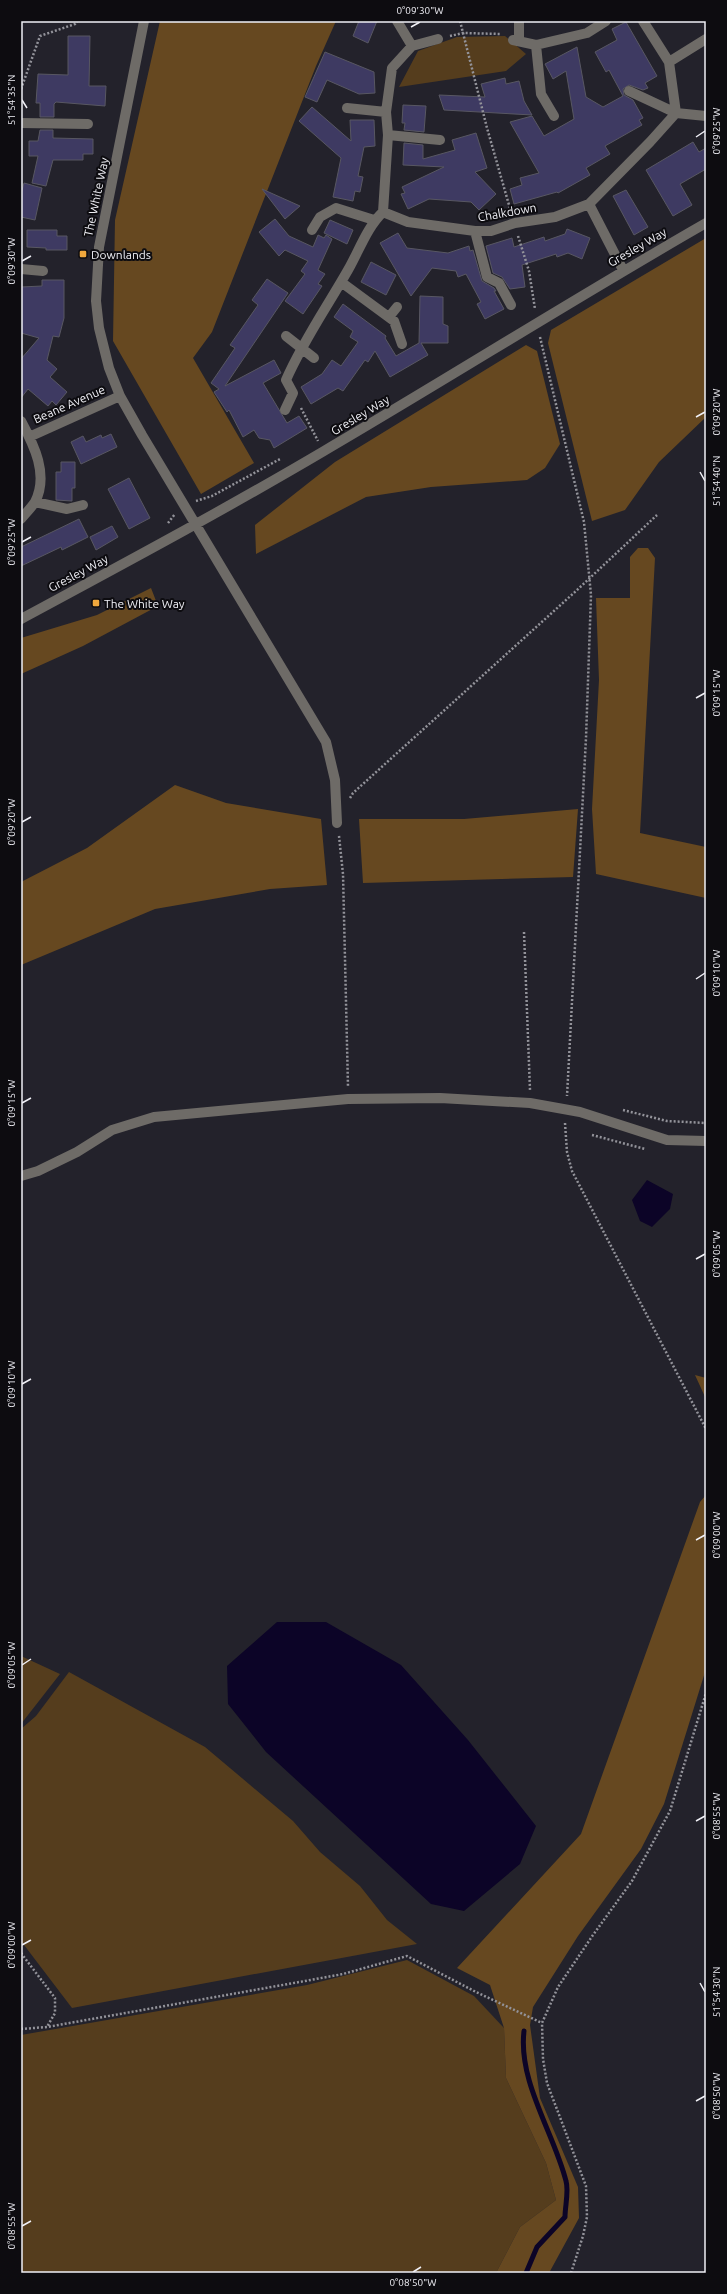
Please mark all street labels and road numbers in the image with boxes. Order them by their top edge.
street label: The White Way [81,156,111,238]
street label: Chalkdown [477,200,537,224]
street label: Gresley Way [605,225,669,269]
street label: Beane Avenue [31,382,107,426]
street label: Gresley Way [329,392,392,437]
street label: Gresley Way [46,552,110,594]

